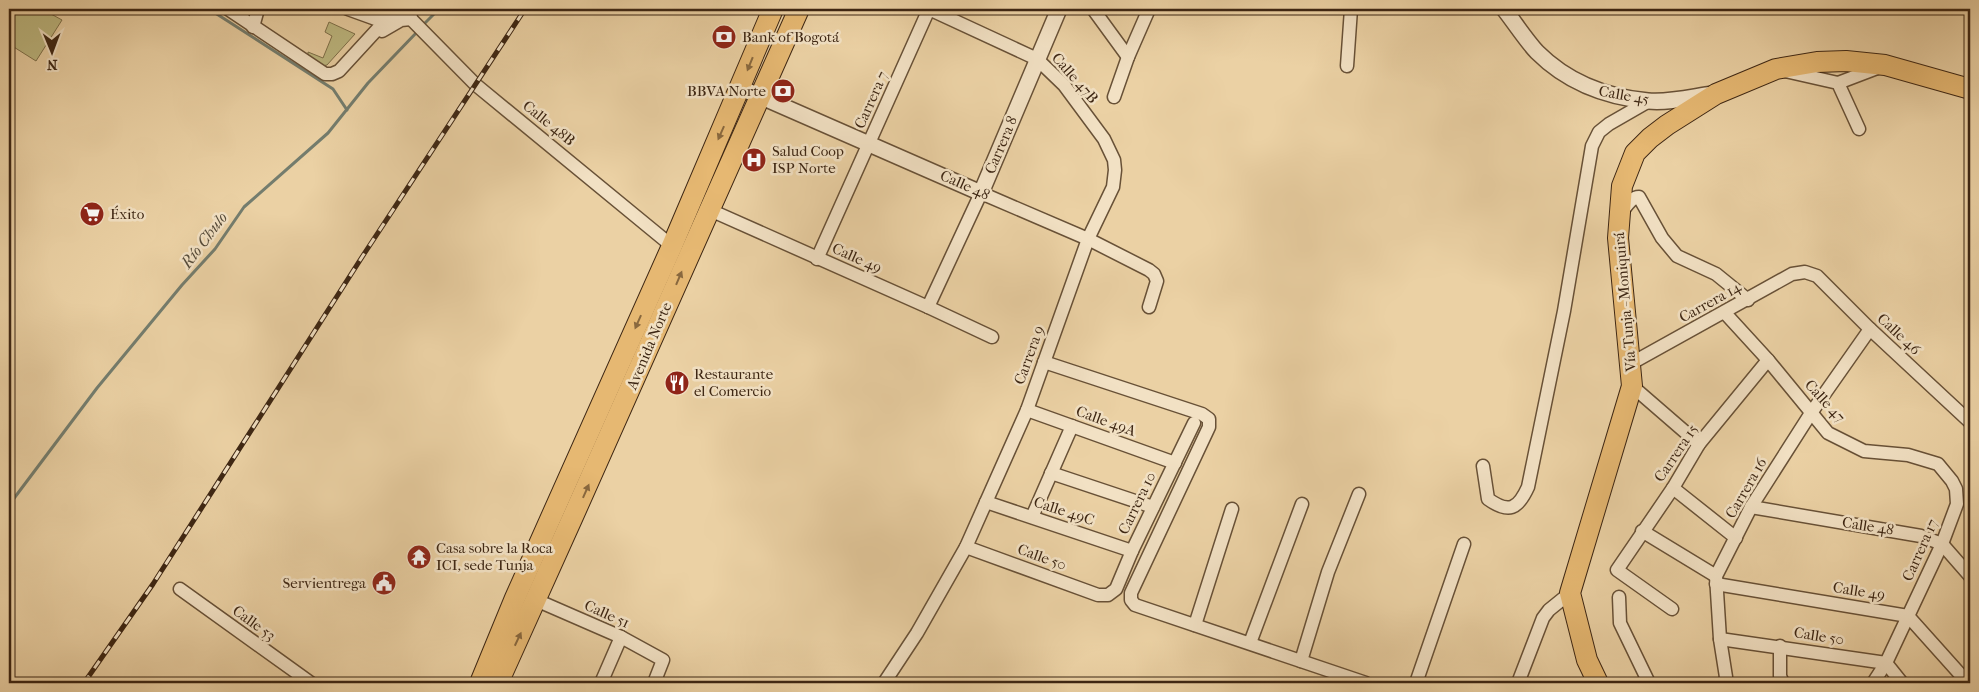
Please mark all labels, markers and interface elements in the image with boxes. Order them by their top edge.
bank icon: Bank of Bogotá [711,24,737,50]
north arrow [28,28,78,78]
place label: Bank of Bogotá [742,28,840,46]
street label: Calle 47B [1048,49,1102,107]
text: N [46,56,58,73]
one-way arrow [746,57,754,72]
street label: Carrera 7 [850,69,892,131]
bank icon: BBVA Norte [770,78,796,104]
place label: BBVA Norte [687,82,767,100]
street label: Calle 45 [1597,82,1651,108]
street label: Calle 48B [519,96,579,150]
street label: Carrera 8 [981,113,1021,177]
one-way arrow [717,125,725,140]
place label: Salud Coop ISP Norte [772,142,844,177]
hospital icon: Salud Coop ISP Norte [741,147,767,173]
street label: Calle 48 [937,166,993,204]
supermarket icon: Éxito [79,201,105,227]
place label: Éxito [110,205,145,223]
water label: Río Chulo [176,208,231,273]
street label: Vía Tunja - Moniquirá [1610,230,1640,374]
street label: Calle 49 [829,239,885,277]
one-way arrow [675,271,683,285]
street label: Carrera 14 [1676,277,1745,326]
street label: Avenida Norte [622,299,676,393]
street label: Calle 46 [1874,309,1925,359]
one-way arrow [633,315,641,329]
street label: Carrera 9 [1010,323,1048,387]
place label: Restaurante el Comercio [694,365,774,400]
restaurant icon: Restaurante el Comercio [664,370,690,396]
street label: Calle 47 [1801,376,1849,426]
street label: Calle 49A [1074,402,1139,440]
street label: Carrera 15 [1650,421,1702,485]
street label: Carrera 16 [1721,454,1771,522]
street label: Carrera 10 [1114,469,1160,537]
one-way arrow [582,484,590,498]
street label: Calle 49C [1031,493,1097,529]
street label: Calle 48 [1841,513,1895,539]
street label: Carrera 17 [1898,516,1942,584]
place label: Casa sobre la Roca ICI, sede Tunja [436,539,554,574]
street label: Calle 50 [1015,540,1069,574]
temple icon: Casa sobre la Roca ICI, sede Tunja [406,544,432,570]
public building icon: Servientrega [371,570,397,596]
place label: Servientrega [283,574,367,592]
street label: Calle 49 [1832,578,1887,604]
street label: Calle 51 [582,596,632,632]
street label: Calle 53 [229,601,279,645]
street label: Calle 50 [1793,623,1845,649]
one-way arrow [515,632,523,646]

